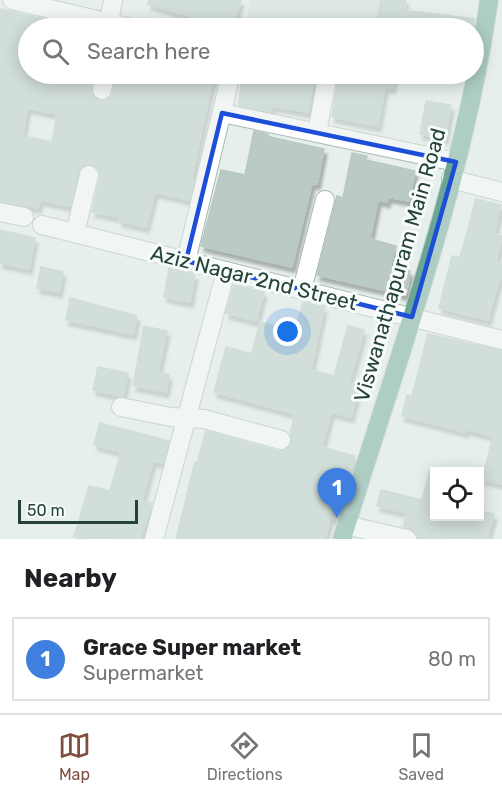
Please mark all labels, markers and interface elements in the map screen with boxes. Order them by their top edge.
search box [18,18,484,84]
icon: search [39,35,72,68]
text: Search here [87,38,210,65]
street label: Viswanathapuram Main Road [348,125,451,405]
street label: Aziz Nagar 2nd Street [148,240,360,315]
your location [273,317,302,346]
map controls [430,467,484,521]
button: locate [430,467,484,521]
pin: 1 [318,468,356,518]
scale bar [18,497,138,524]
text: 50 m [27,501,65,520]
text: Nearby [24,563,117,594]
text: Grace Super market [83,634,301,661]
text: 1 [41,647,50,671]
text: 80 m [428,647,476,671]
text: Supermarket [83,661,203,685]
tab: Map [58,729,91,784]
tab: Directions [207,729,283,784]
tab: Saved [398,729,444,784]

